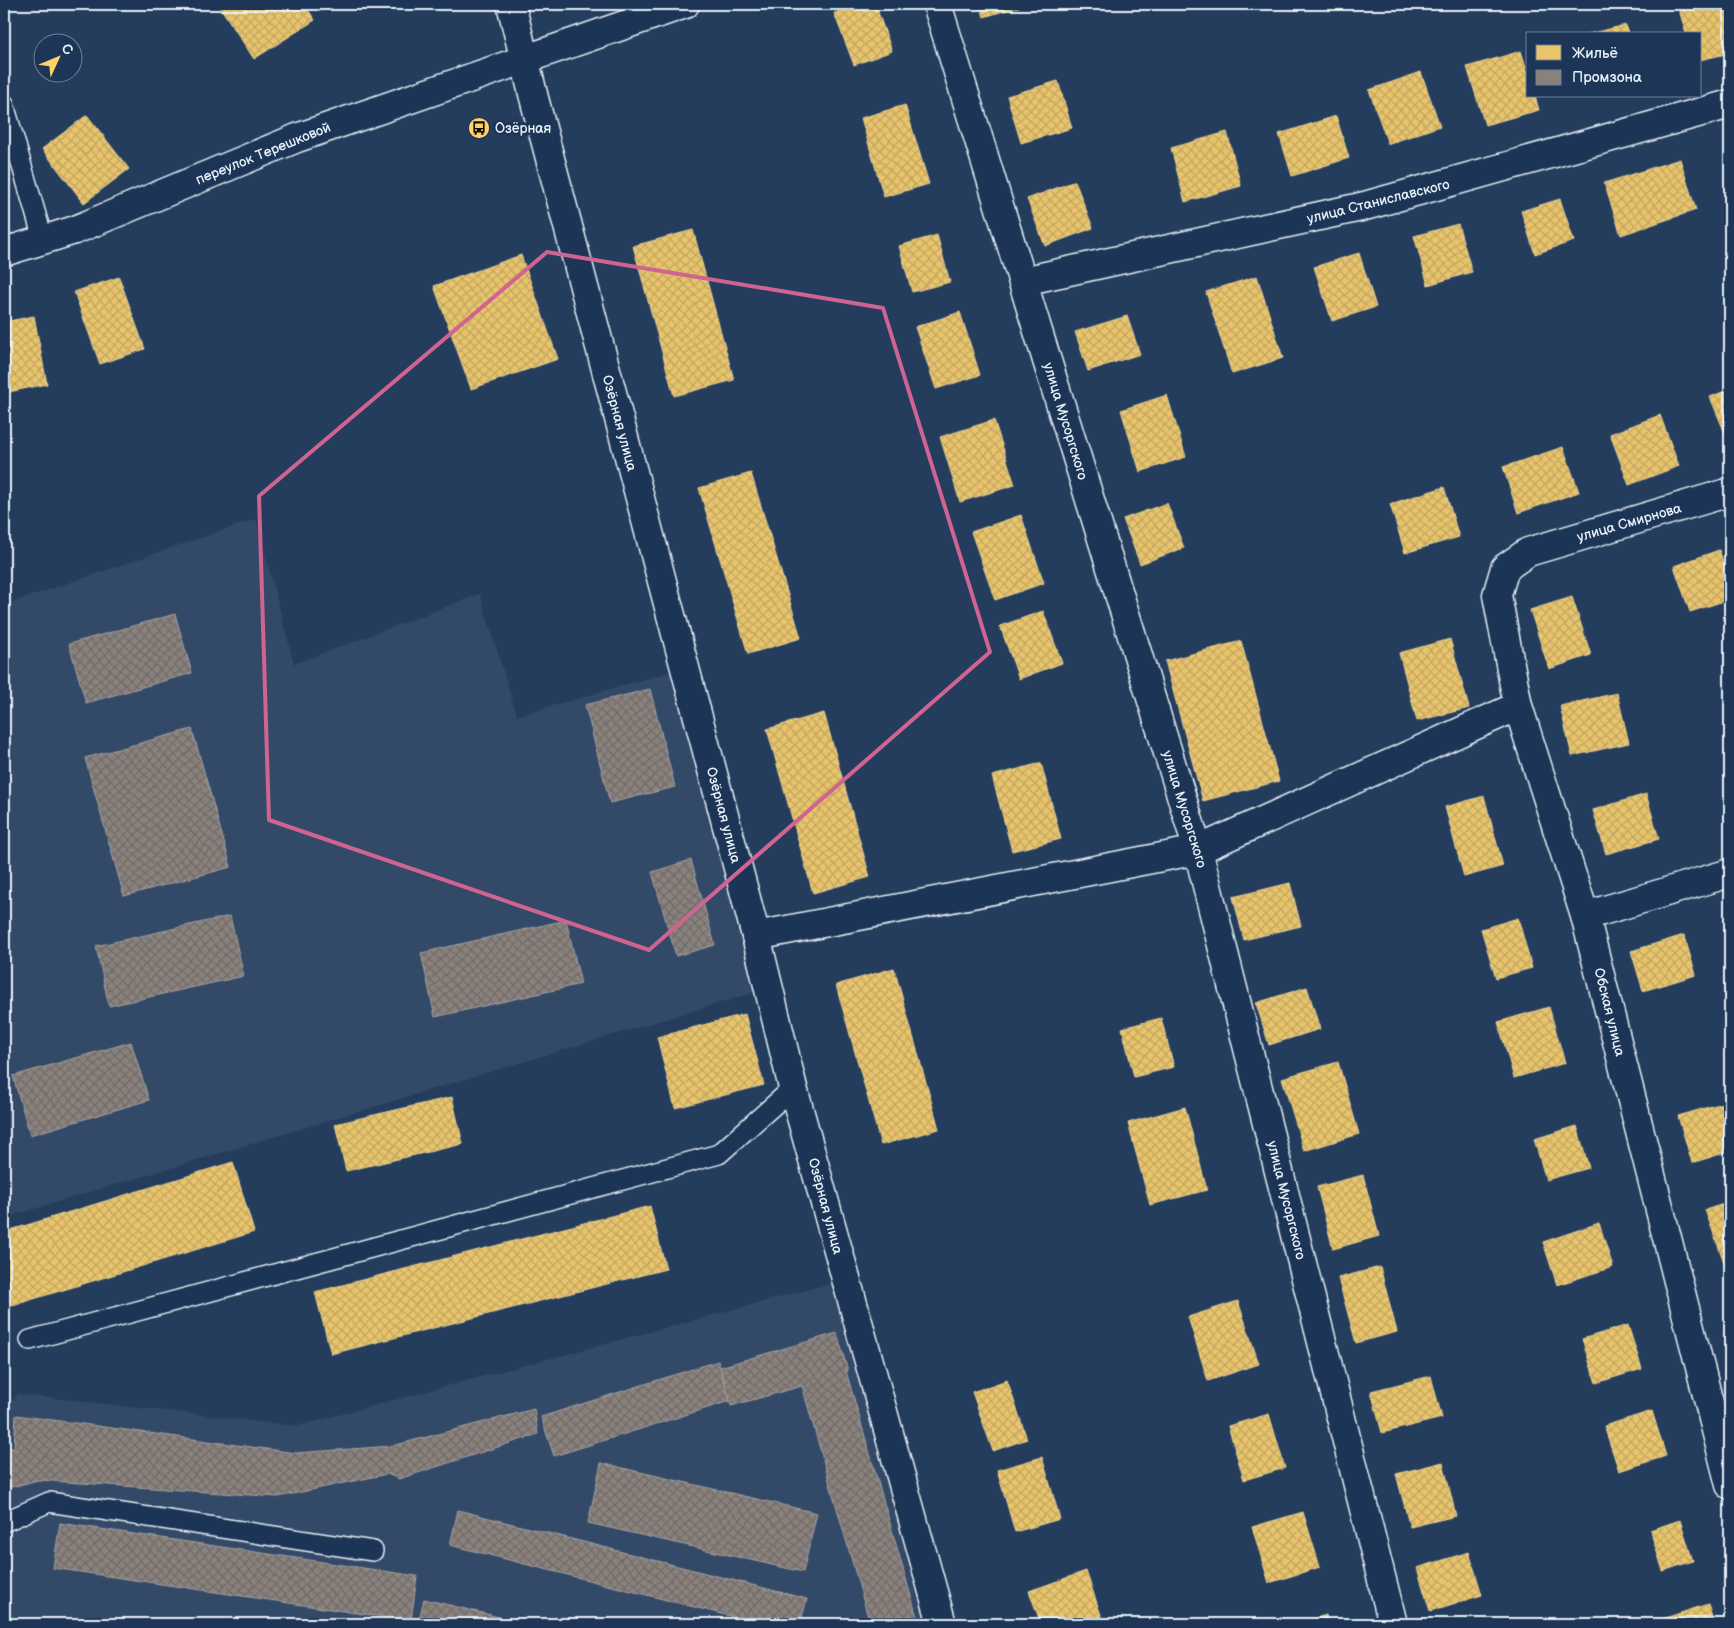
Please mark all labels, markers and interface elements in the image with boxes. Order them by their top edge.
north arrow [32,32,82,82]
legend [1526,32,1702,98]
text: С [57,40,77,59]
text: Жильё [1572,44,1618,63]
text: Промзона [1572,68,1642,87]
bus stop icon: Озёрная [467,116,491,140]
street label: переулок Терешковой [193,119,333,188]
place label: Озёрная [495,120,552,137]
street label: улица Станиславского [1305,176,1451,227]
street label: улица Мусоргского [1040,360,1091,482]
street label: Озёрная улица [599,373,641,474]
street label: улица Смирнова [1575,499,1684,546]
street label: улица Мусоргского [1159,748,1210,870]
street label: Озёрная улица [703,765,745,866]
street label: Обская улица [1590,966,1629,1059]
street label: улица Мусоргского [1264,1139,1309,1261]
street label: Озёрная улица [805,1156,847,1257]

